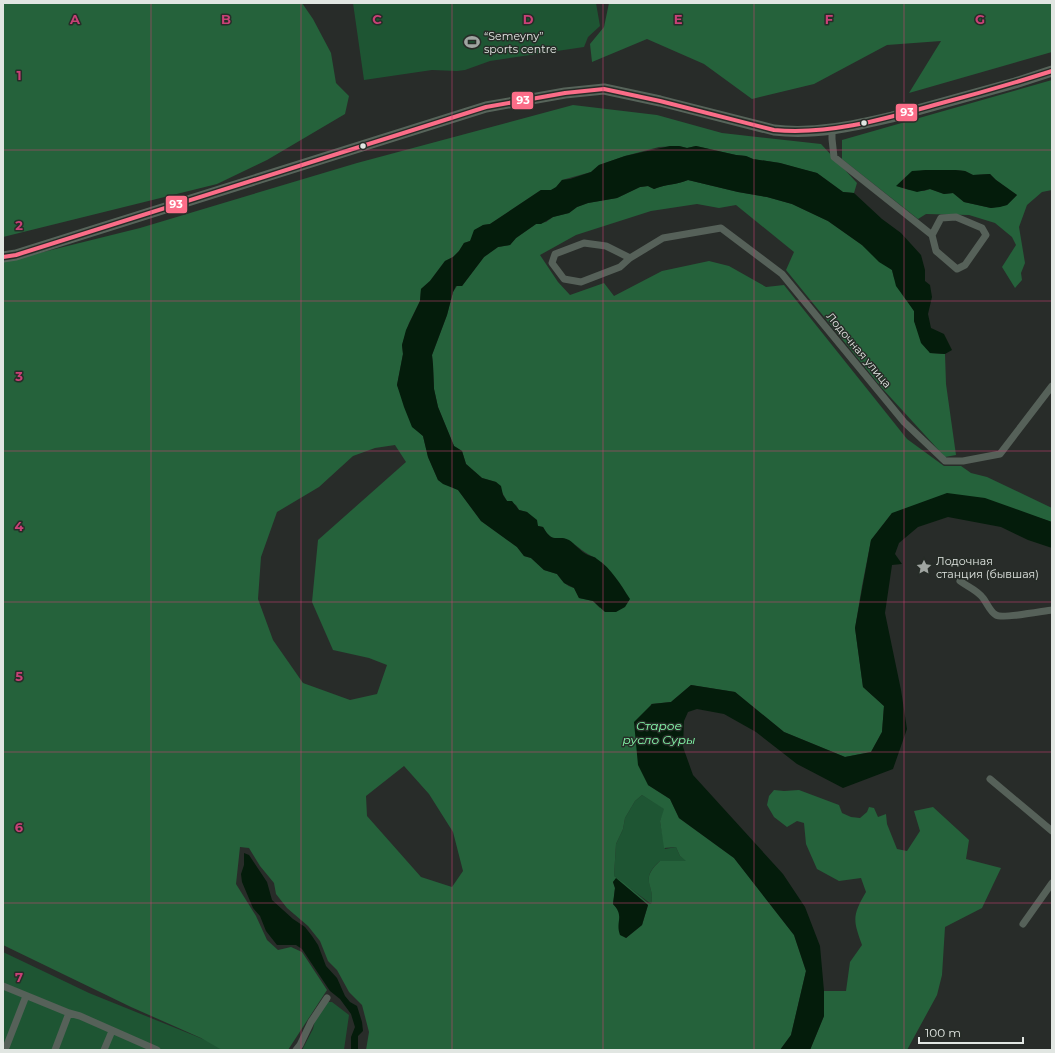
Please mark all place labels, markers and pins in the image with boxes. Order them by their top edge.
place label: “Semeyny” sports centre [484,29,557,56]
sports icon: “Semeyny” sports centre [463,33,481,51]
unlabelled marker [859,118,869,128]
unlabelled marker [358,141,368,151]
place label: Лодочная станция (бывшая) [936,554,1039,581]
place icon: Лодочная станция (бывшая) [915,558,933,576]

